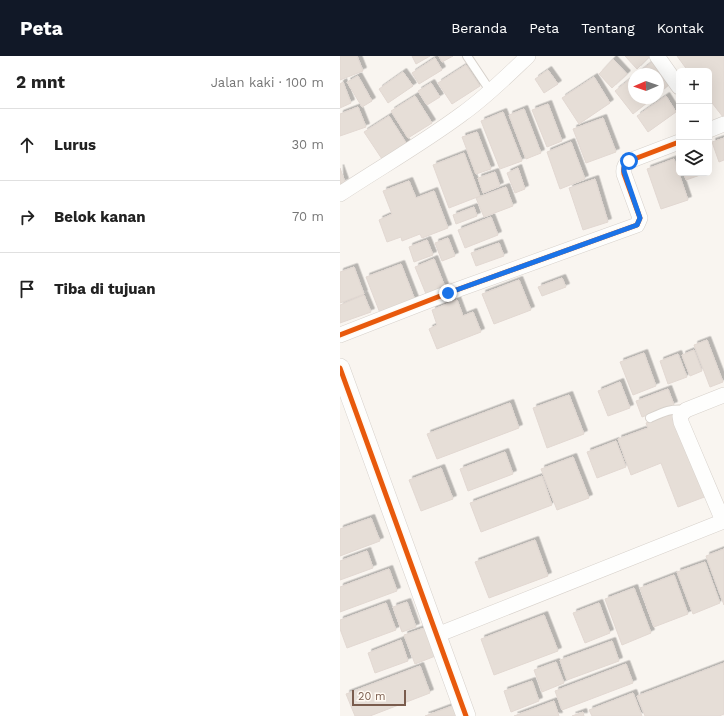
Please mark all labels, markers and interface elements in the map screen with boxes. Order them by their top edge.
text: Peta [20,17,63,40]
text: Beranda [451,20,507,36]
text: Peta [529,20,559,36]
text: Tentang [581,20,635,36]
text: Kontak [657,20,704,36]
north arrow [628,68,664,104]
map controls [676,68,712,176]
button: + [676,68,712,104]
text: 2 mnt [16,72,65,92]
text: Jalan kaki · 100 m [211,75,324,90]
button: − [676,104,712,140]
icon: ahead [16,134,38,156]
text: Lurus [54,136,96,154]
text: 30 m [292,137,324,152]
button: layers [676,140,712,176]
route start [620,152,638,170]
icon: right [16,206,38,228]
text: Belok kanan [54,208,145,226]
text: 70 m [292,209,324,224]
icon: arrive [16,278,38,300]
text: Tiba di tujuan [54,280,156,298]
route end [439,284,457,302]
scale bar [352,688,406,707]
text: 20 m [358,690,386,703]

